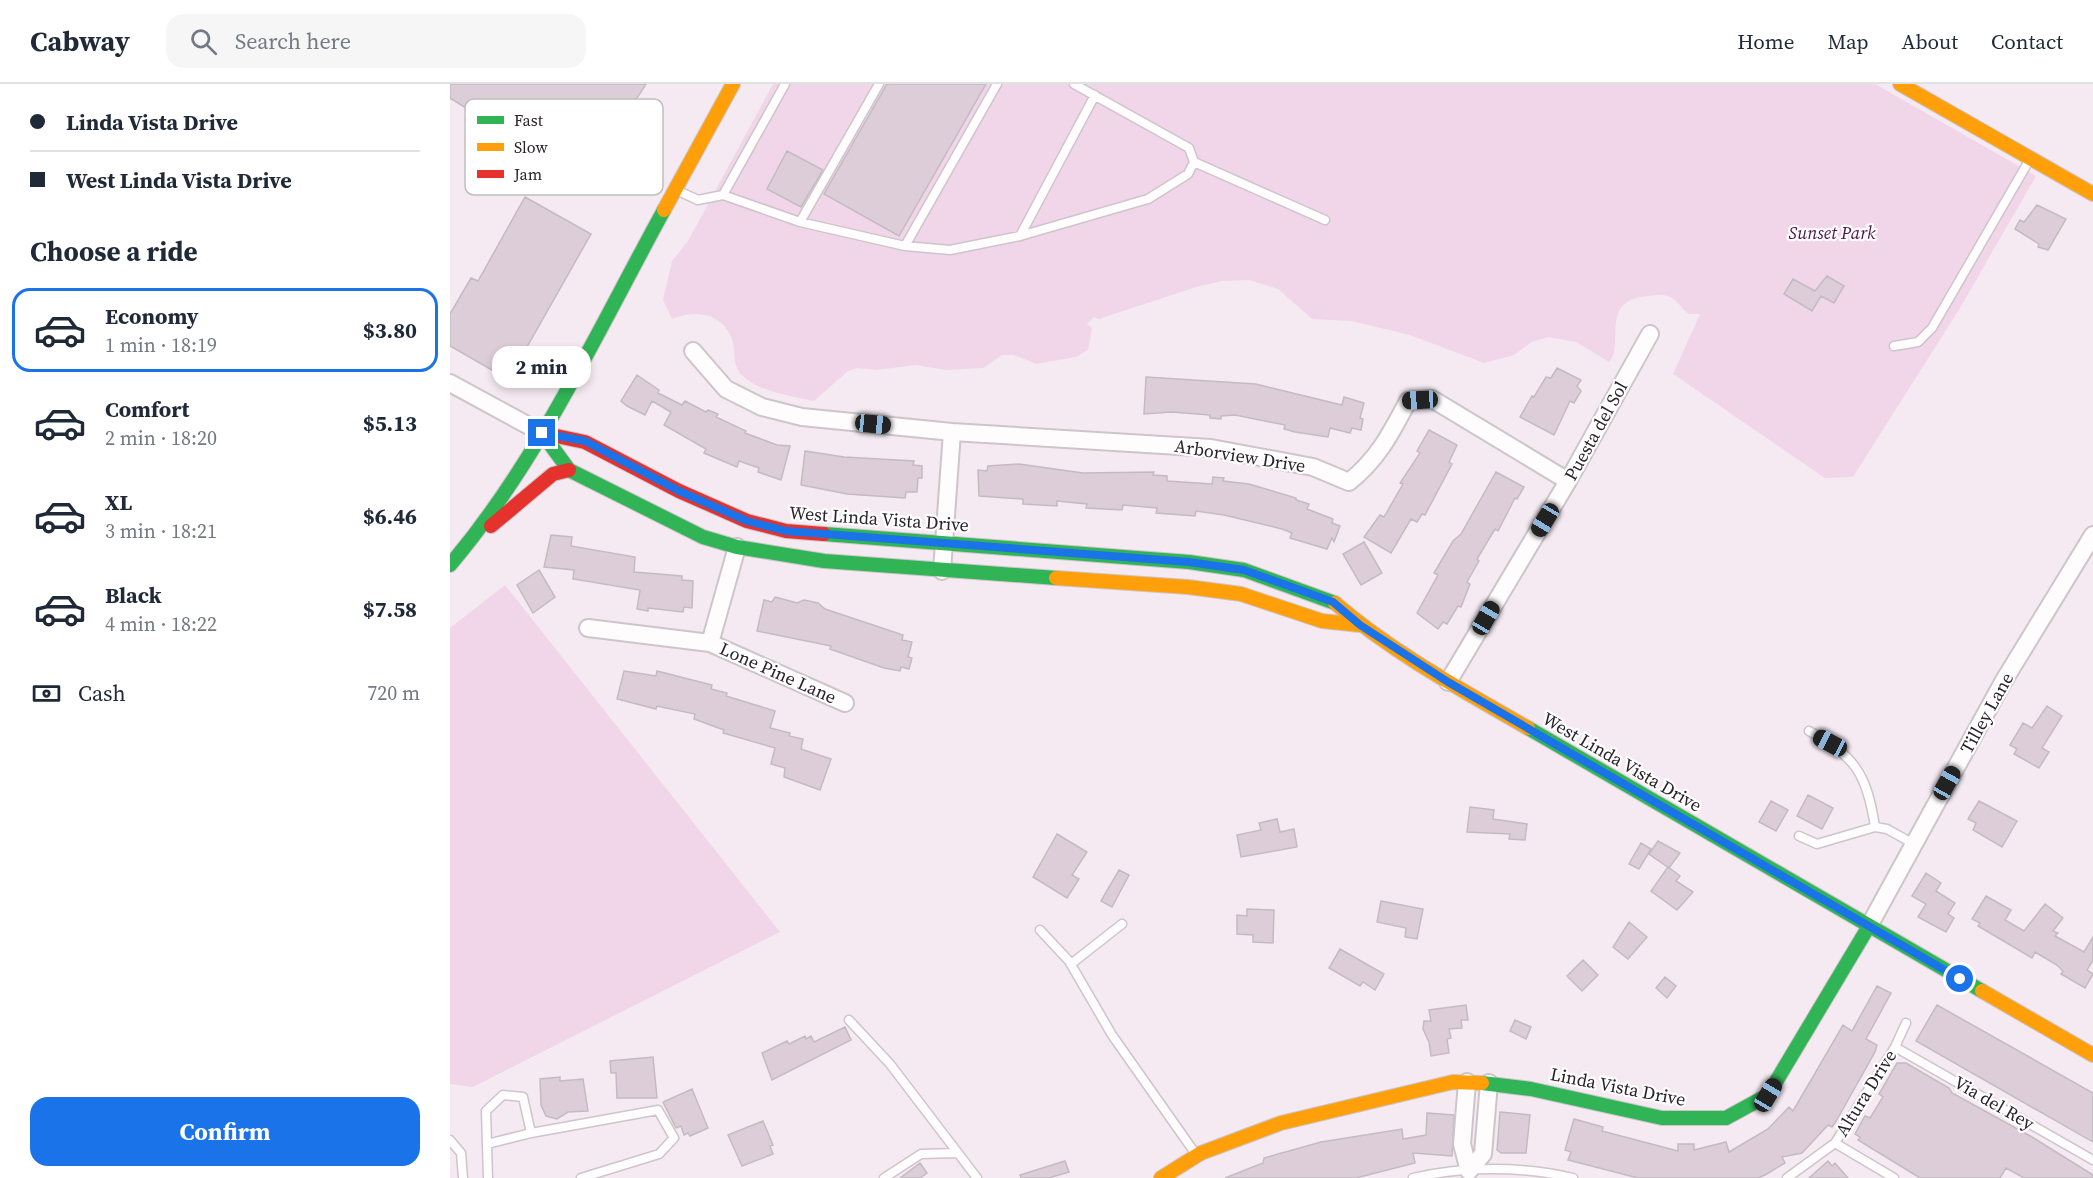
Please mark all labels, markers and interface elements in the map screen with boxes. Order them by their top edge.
search box [166,14,586,68]
text: Cabway [30,22,130,60]
icon: search [187,25,220,58]
text: Search here [235,26,351,56]
text: Home [1737,27,1795,56]
text: Map [1828,27,1869,56]
text: About [1902,27,1958,56]
text: Contact [1991,27,2063,56]
legend [465,99,663,195]
text: Linda Vista Drive [66,107,238,137]
text: Fast [514,109,544,131]
text: Slow [514,136,549,158]
text: Jam [513,163,542,185]
text: West Linda Vista Drive [66,165,292,195]
park label: Sunset Park [1788,220,1876,245]
text: Choose a ride [30,233,198,270]
text: Economy [105,301,199,331]
icon: car [33,303,87,357]
text: $3.80 [363,315,417,345]
text: 1 min · 18:19 [105,331,217,359]
callout: 2 min [492,346,592,388]
text: 2 min [516,353,567,381]
street label: Puesta del Sol [1558,377,1633,485]
car [1402,390,1438,410]
text: Comfort [105,394,189,424]
icon: car [33,396,87,450]
text: $5.13 [363,408,417,438]
car [854,413,892,435]
route end [528,419,555,446]
text: 2 min · 18:20 [105,424,217,452]
street label: Arborview Drive [1173,433,1307,478]
text: XL [105,487,132,517]
icon: car [33,489,87,543]
street label: West Linda Vista Drive [788,500,970,537]
car [1528,500,1562,540]
text: $6.46 [363,501,417,531]
text: 3 min · 18:21 [105,517,217,545]
text: Black [105,580,162,610]
icon: car [33,582,87,636]
text: $7.58 [363,594,417,624]
car [1469,598,1503,638]
text: 4 min · 18:22 [105,610,217,638]
street label: Lone Pine Lane [716,636,840,709]
street label: Tilley Lane [1954,668,2019,758]
icon: cash [30,677,63,710]
text: Cash [78,678,126,708]
text: 720 m [367,679,420,707]
street label: West Linda Vista Drive [1538,706,1707,817]
car [1810,727,1850,759]
car [1930,763,1964,803]
route start [1946,965,1973,992]
street label: Altura Drive [1829,1045,1902,1141]
street label: Linda Vista Drive [1548,1061,1688,1112]
street label: Via del Rey [1950,1070,2040,1136]
car [1751,1075,1785,1115]
button: Confirm [30,1097,420,1166]

